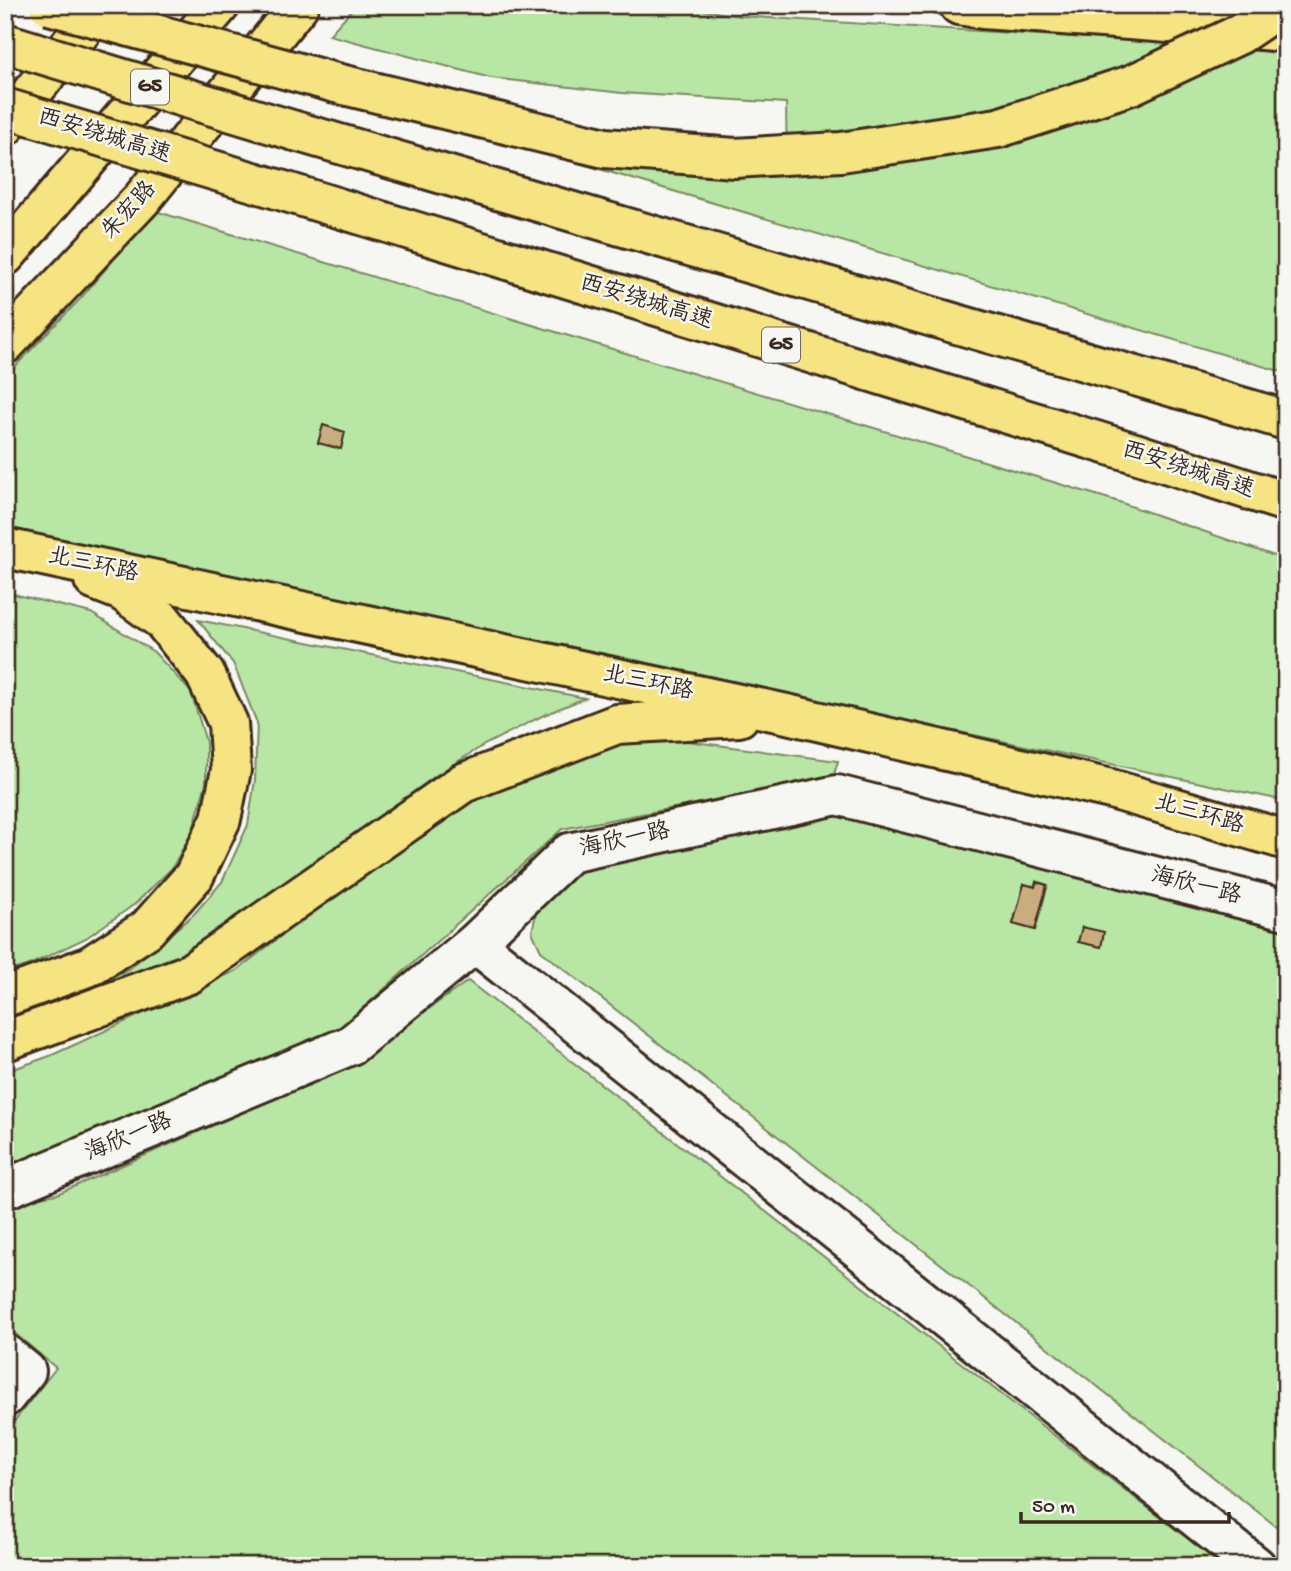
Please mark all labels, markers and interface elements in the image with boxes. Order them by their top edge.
road number: G5 [131,70,169,104]
street label: 西安绕城高速 [34,102,175,170]
street label: 朱宏路 [96,176,163,246]
street label: 西安绕城高速 [576,268,717,336]
road number: G5 [762,328,800,362]
street label: 西安绕城高速 [1118,435,1258,505]
street label: 北三环路 [45,542,141,589]
street label: 北三环路 [600,660,696,707]
street label: 北三环路 [1151,788,1247,841]
street label: 海欣一路 [577,817,673,864]
street label: 海欣一路 [1148,862,1244,911]
street label: 海欣一路 [81,1107,177,1168]
scale bar [1021,1480,1230,1524]
text: 50 m [1032,1496,1075,1521]

